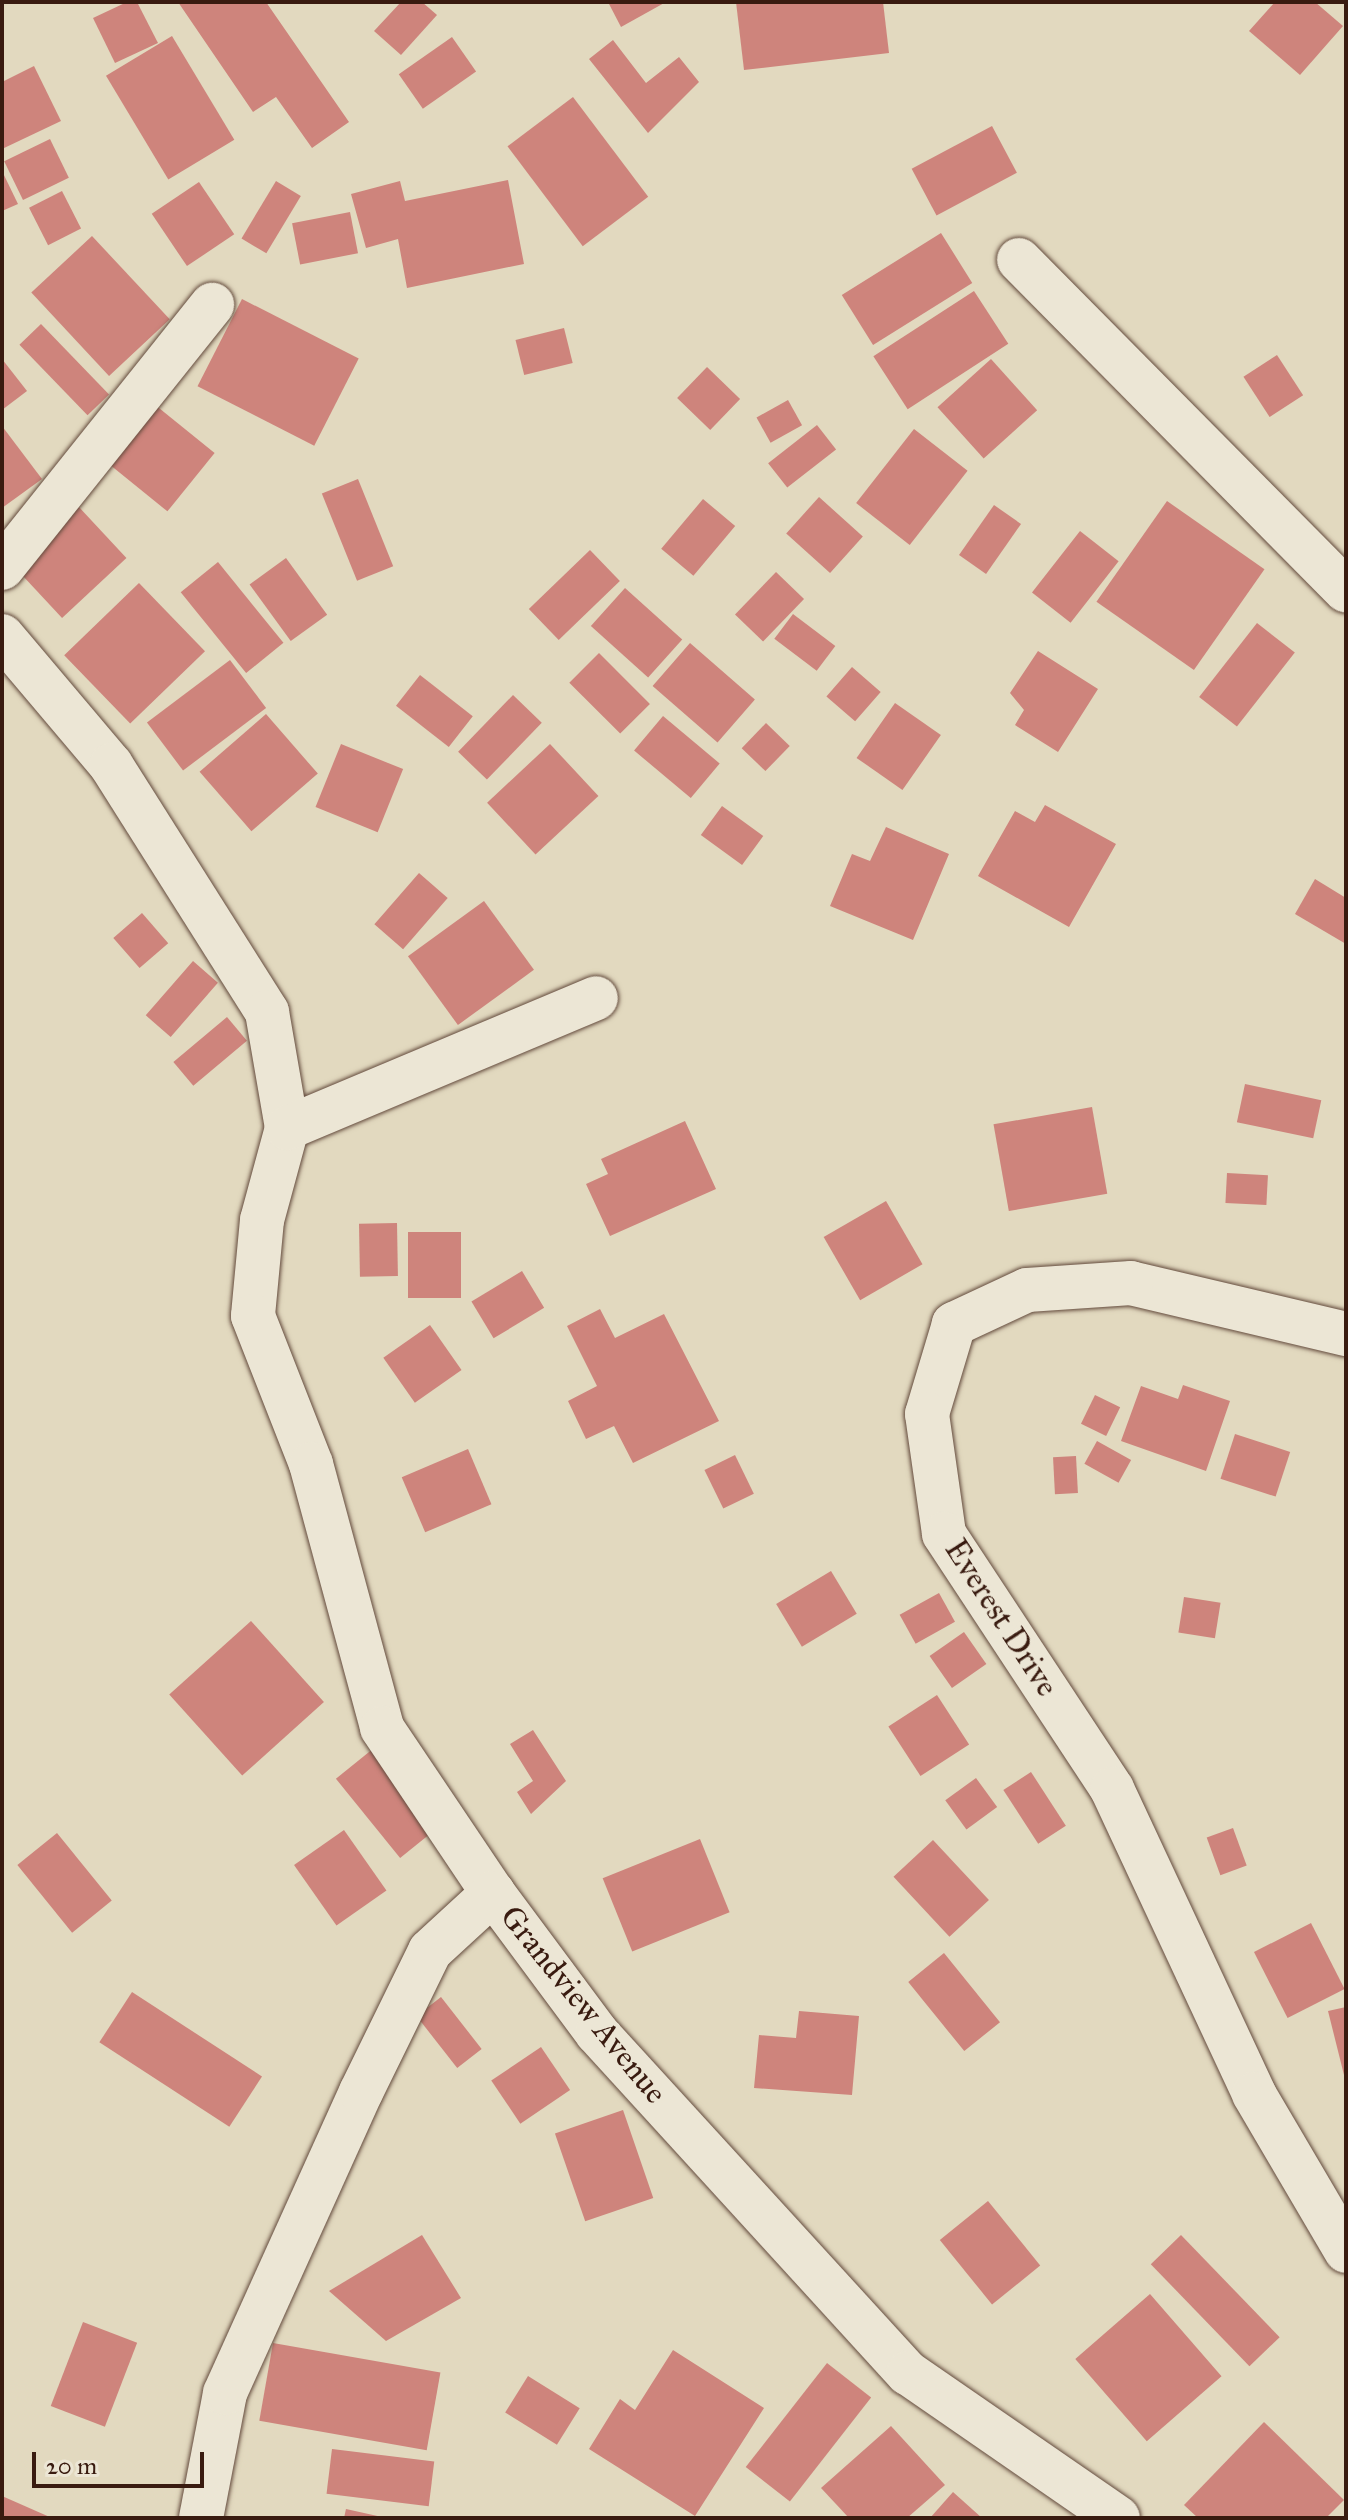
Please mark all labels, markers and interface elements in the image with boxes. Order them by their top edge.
street label: Everest Drive [936,1532,1066,1704]
street label: Grandview Avenue [491,1898,675,2112]
scale bar [36,2436,208,2486]
text: 20 m [46,2451,97,2481]

